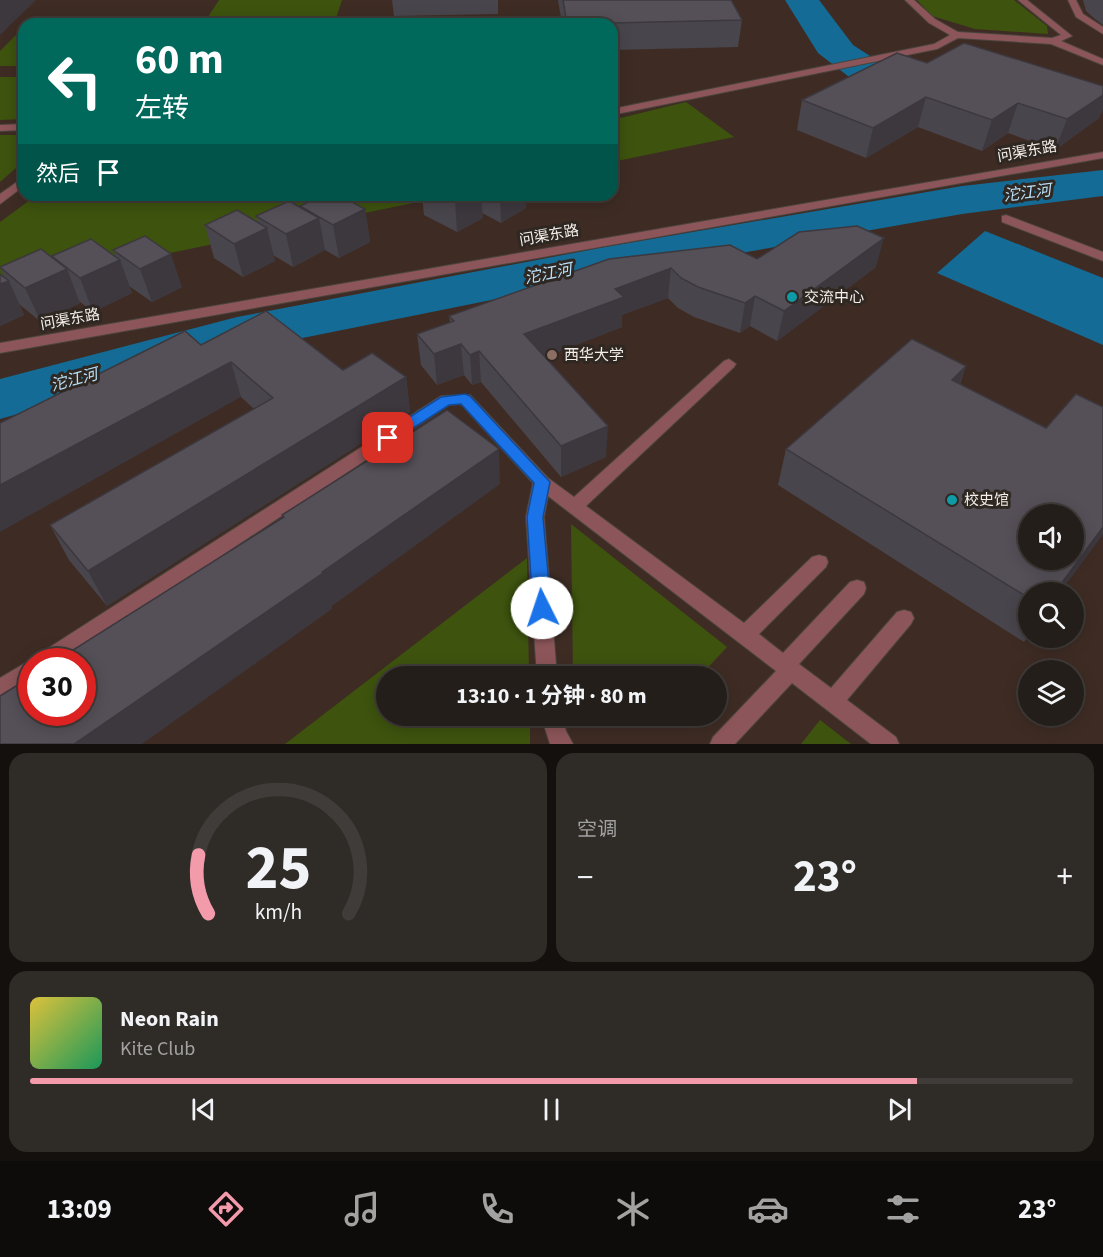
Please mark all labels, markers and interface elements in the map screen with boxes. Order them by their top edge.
text: 60 m [135,30,224,90]
icon: left [36,42,114,120]
text: 左转 [135,89,189,128]
street label: 问渠东路 [996,136,1058,167]
icon: arrive [92,156,125,189]
text: 然后 [36,158,80,190]
water label: 沱江河 [1002,179,1055,207]
street label: 问渠东路 [518,220,580,251]
water label: 沱江河 [523,258,577,289]
place label: 交流中心 [804,287,864,308]
marker: 交流中心 [785,290,799,304]
street label: 问渠东路 [39,304,101,335]
place label: 西华大学 [564,345,624,366]
marker: 西华大学 [545,348,559,362]
water label: 沱江河 [48,362,103,397]
pin [362,412,413,463]
icon: arrive [371,421,404,454]
place label: 校史馆 [964,490,1009,511]
marker: 校史馆 [945,493,959,507]
map controls [1018,504,1084,726]
button: sound [1018,504,1084,570]
position arrow [510,576,574,640]
button: search [1018,582,1084,648]
speed limit sign: 30 [18,648,96,726]
button: layers [1018,660,1084,726]
text: 13:10 · 1 分钟 · 80 m [456,680,647,712]
text: 空调 [577,816,617,844]
text: 25 [245,824,311,913]
text: 23° [793,845,857,909]
text: − [577,854,593,901]
text: + [1057,854,1073,901]
text: km/h [254,898,302,929]
text: Neon Rain [120,1003,219,1035]
text: Kite Club [120,1035,195,1063]
icon: previous [187,1093,220,1126]
icon: pause [535,1093,568,1126]
icon: next [883,1093,916,1126]
icon: directions [205,1188,247,1230]
icon: music [341,1188,383,1230]
icon: phone [476,1188,518,1230]
icon: climate [612,1188,654,1230]
icon: car [747,1188,789,1230]
icon: filters [882,1188,924,1230]
text: 13:09 [47,1190,112,1229]
text: 23° [1018,1190,1056,1229]

